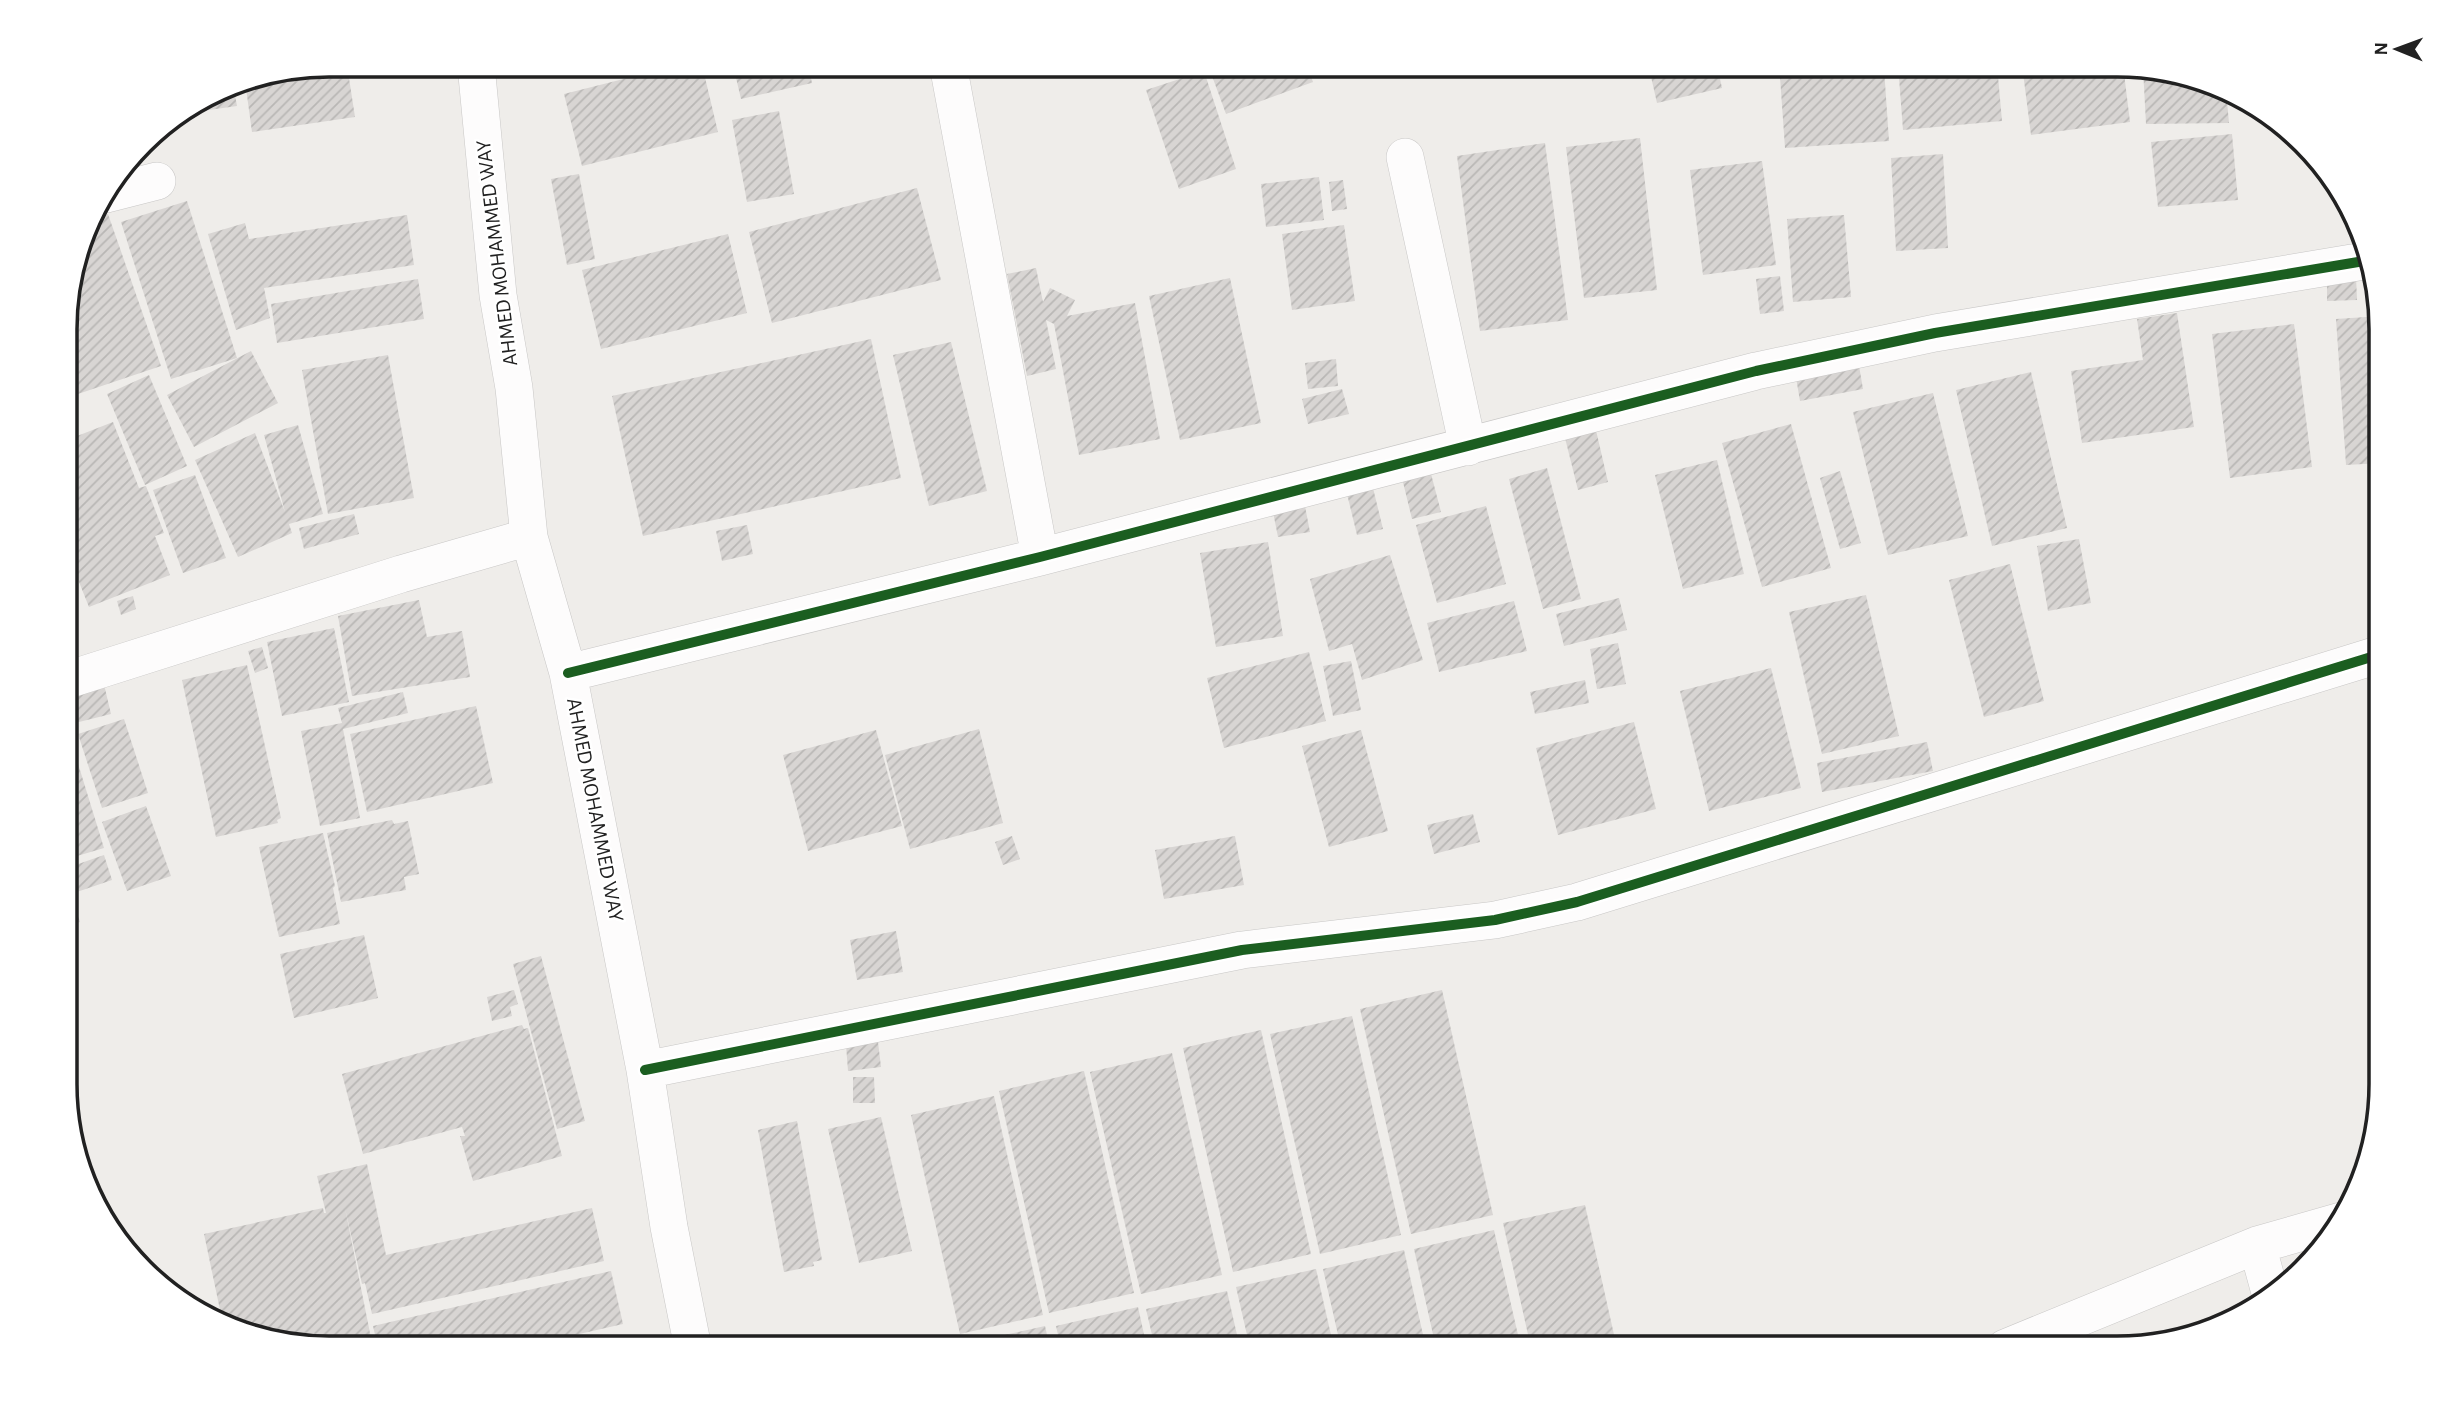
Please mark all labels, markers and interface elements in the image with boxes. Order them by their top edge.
north arrow [2362,14,2432,84]
text: N [2372,42,2391,56]
street label: AHMED MOHAMMED WAY [473,139,521,367]
street label: AHMED MOHAMMED WAY [563,696,627,924]

